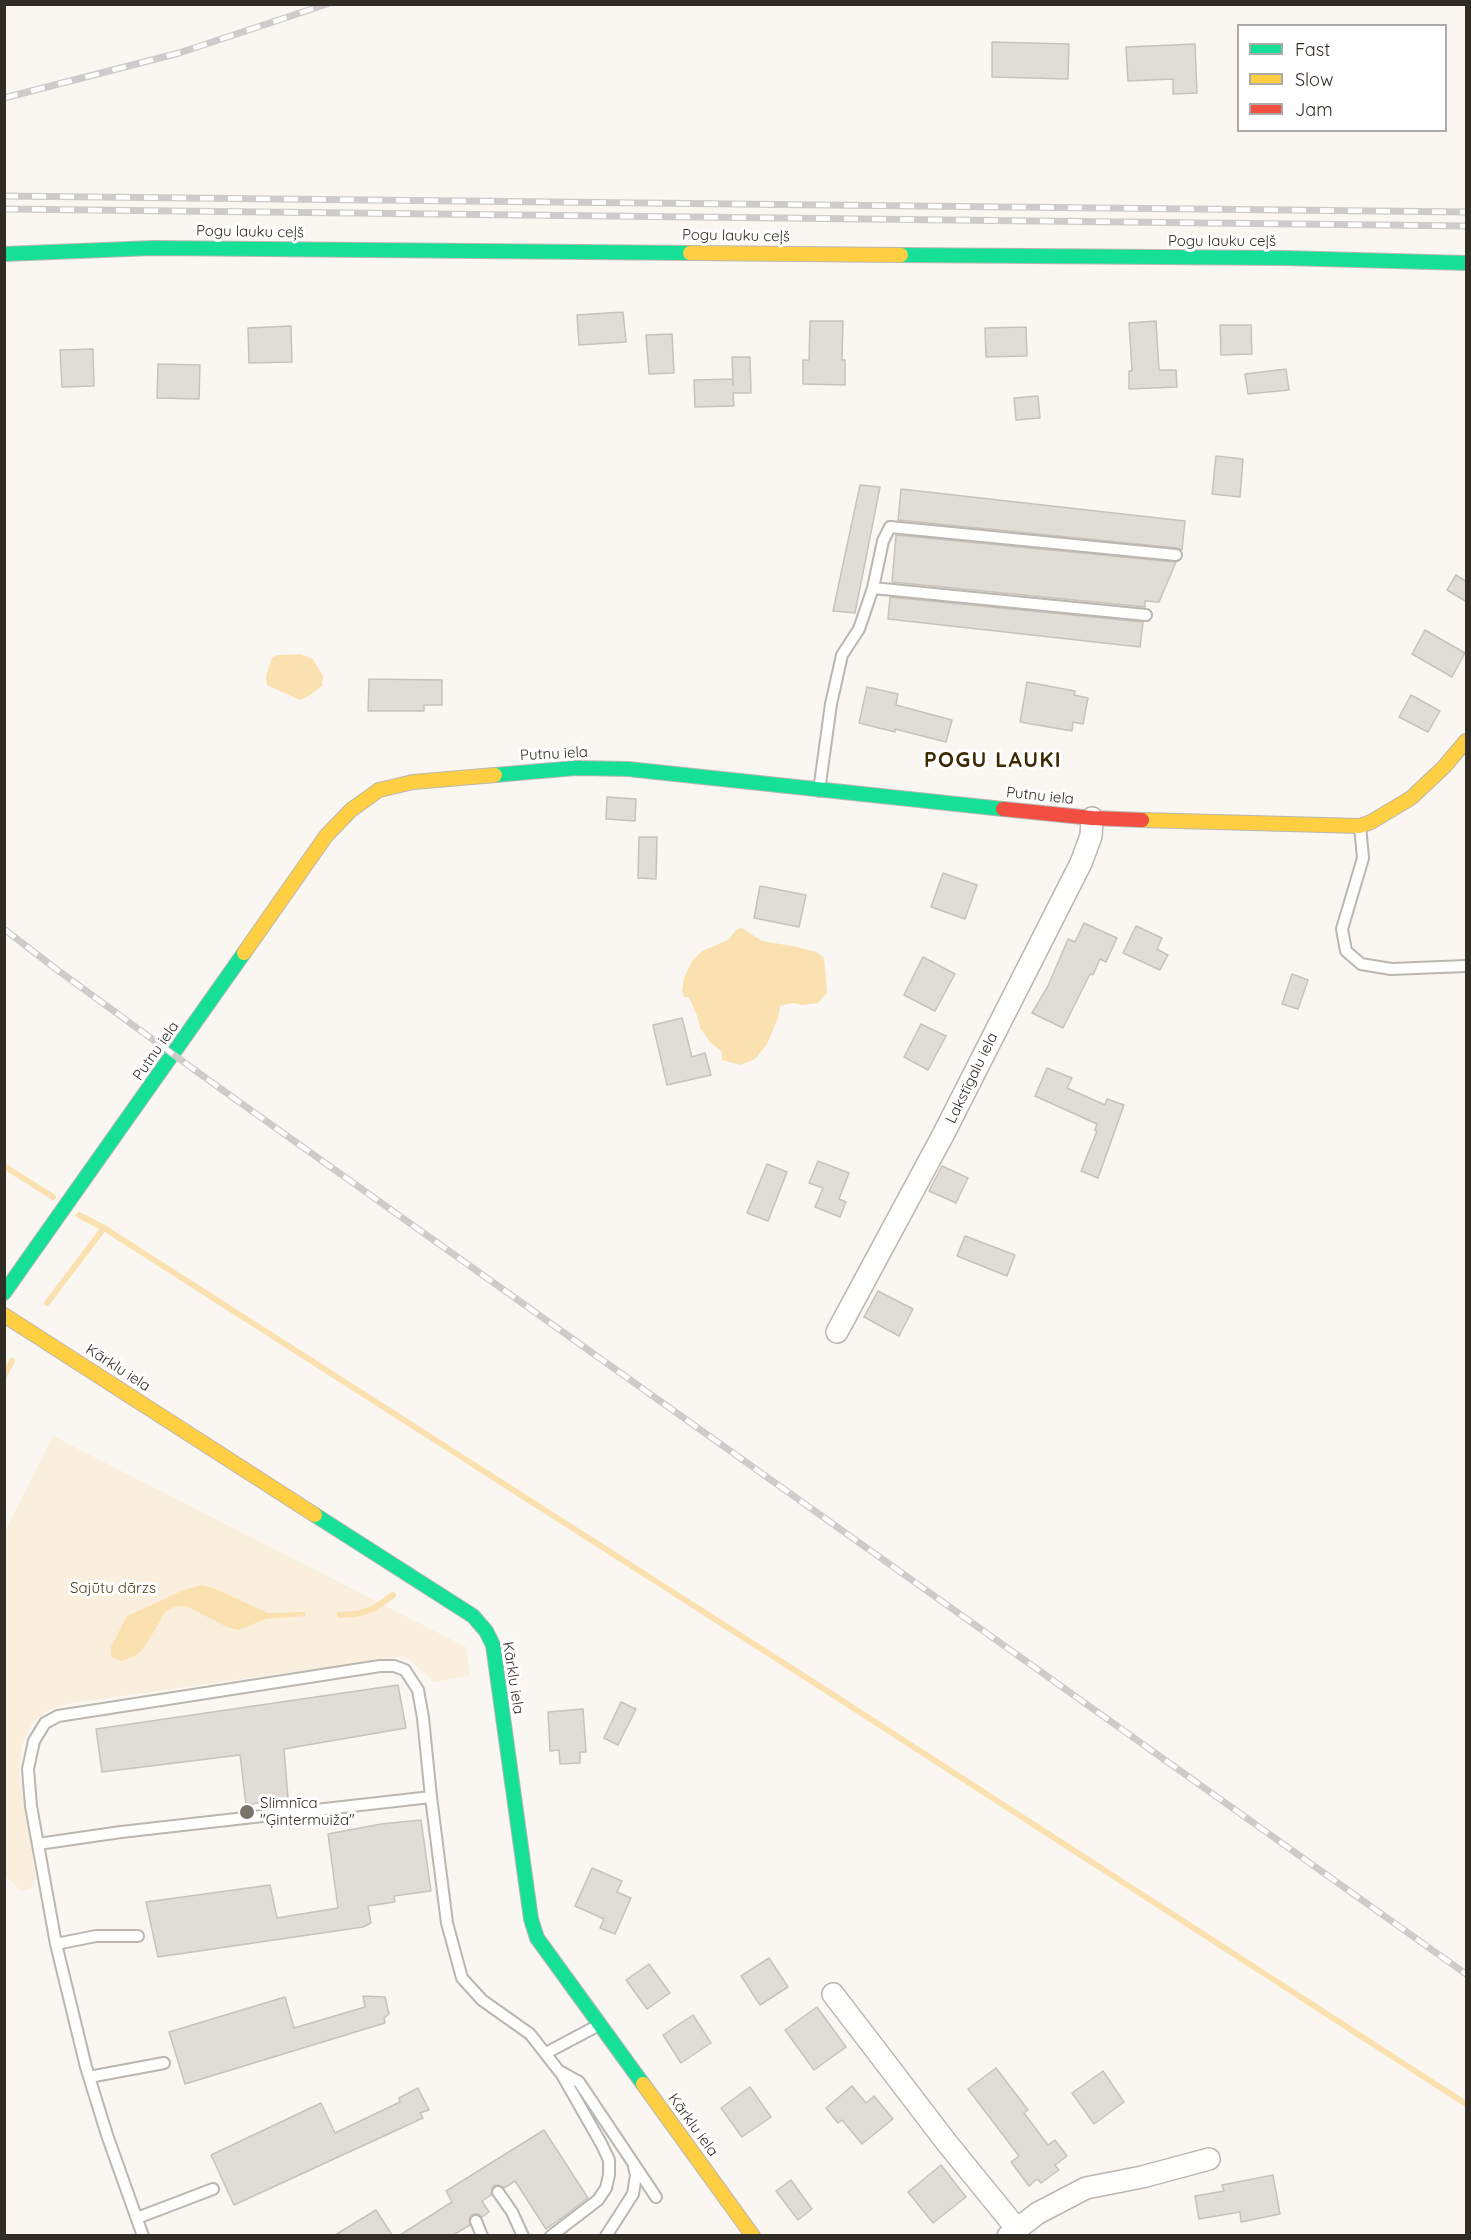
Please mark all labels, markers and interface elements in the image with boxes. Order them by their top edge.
legend [1237,24,1447,132]
text: Fast [1295,38,1330,61]
text: Slow [1295,68,1333,91]
text: Jam [1295,98,1333,121]
street label: Pogu lauku ceļš [196,222,304,242]
street label: Pogu lauku ceļš [682,226,790,246]
street label: Pogu lauku ceļš [1168,232,1276,250]
street label: Putnu iela [520,743,588,765]
district label: POGU LAUKI [924,748,1062,774]
street label: Putnu iela [1005,783,1075,809]
street label: Putnu iela [129,1018,183,1084]
street label: Lakstīgalu iela [942,1030,1002,1126]
street label: Kārklu iela [82,1341,154,1395]
park label: Sajūtu dārzs [70,1579,156,1597]
street label: Kārklu iela [498,1640,528,1716]
place label: Slimnīca "Ģintermuiža" [260,1794,355,1829]
marker: Slimnīca "Ģintermuiža" [238,1803,256,1821]
street label: Kārklu iela [664,2090,722,2160]

